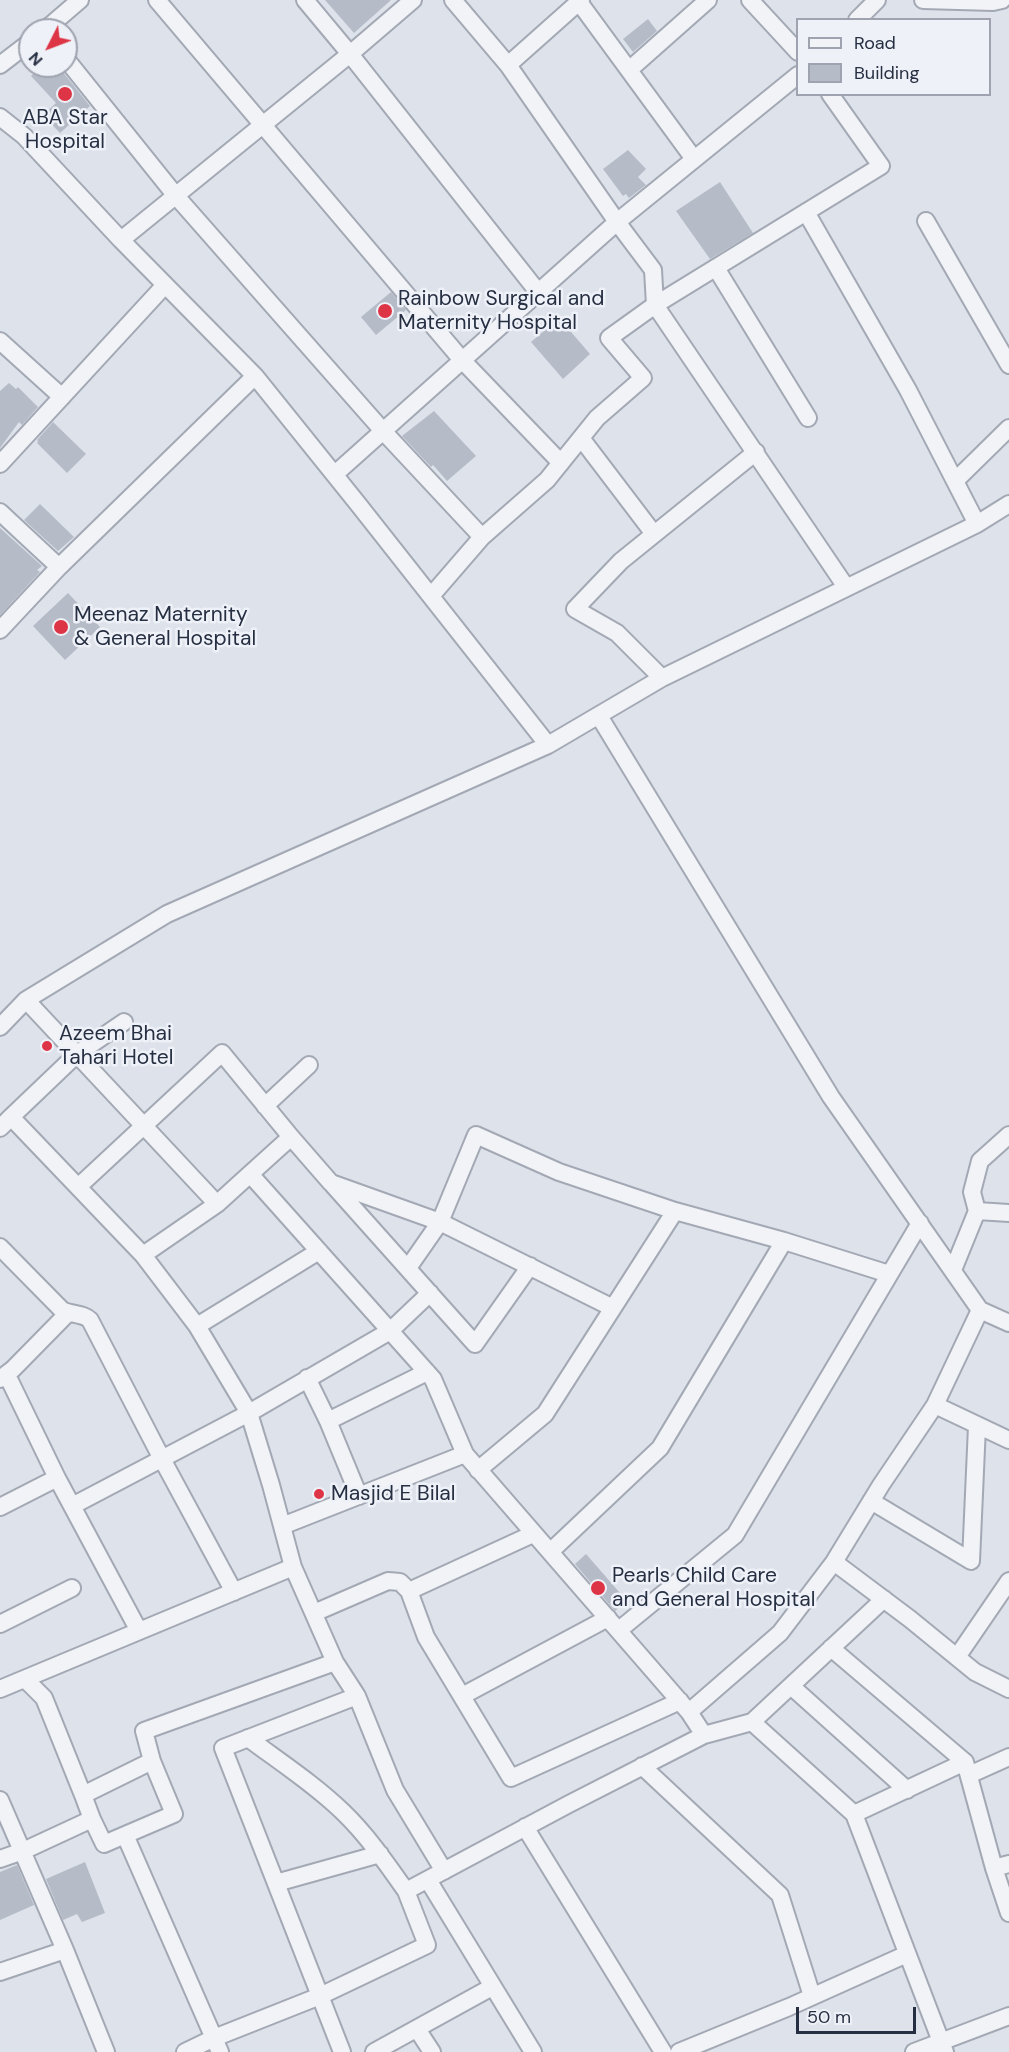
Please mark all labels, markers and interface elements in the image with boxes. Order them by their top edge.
north arrow [18,18,78,78]
legend [796,18,991,96]
text: Road [854,31,896,55]
text: N [24,48,47,70]
text: Building [854,61,919,85]
marker: ABA Star Hospital [56,85,74,103]
place label: ABA Star Hospital [22,105,108,155]
place label: Rainbow Surgical and Maternity Hospital [398,286,604,336]
marker: Rainbow Surgical and Maternity Hospital [376,302,394,320]
place label: Meenaz Maternity & General Hospital [74,602,256,652]
marker: Meenaz Maternity & General Hospital [52,618,70,636]
place label: Azeem Bhai Tahari Hotel [59,1021,173,1071]
marker: Azeem Bhai Tahari Hotel [40,1039,54,1053]
place label: Masjid E Bilal [331,1481,455,1507]
marker: Masjid E Bilal [312,1487,326,1501]
place label: Pearls Child Care and General Hospital [612,1563,815,1613]
marker: Pearls Child Care and General Hospital [589,1579,607,1597]
scale bar [799,1995,919,2033]
text: 50 m [807,2005,851,2029]

